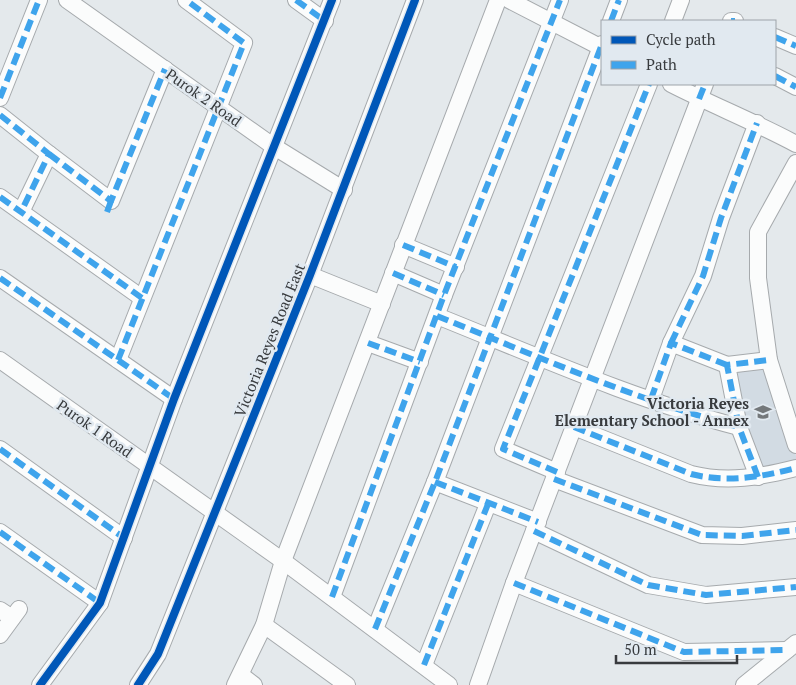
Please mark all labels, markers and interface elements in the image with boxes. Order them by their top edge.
legend [601,20,776,85]
text: Cycle path [646,29,716,49]
text: Path [646,54,677,74]
street label: Purok 2 Road [162,64,246,130]
street label: Victoria Reyes Road East [229,260,309,420]
place label: Victoria Reyes Elementary School - Annex [555,393,750,430]
street label: Purok 1 Road [53,395,137,461]
school or university icon: Victoria Reyes Elementary School - Annex [753,402,773,422]
scale bar [616,632,737,664]
text: 50 m [624,639,657,659]

